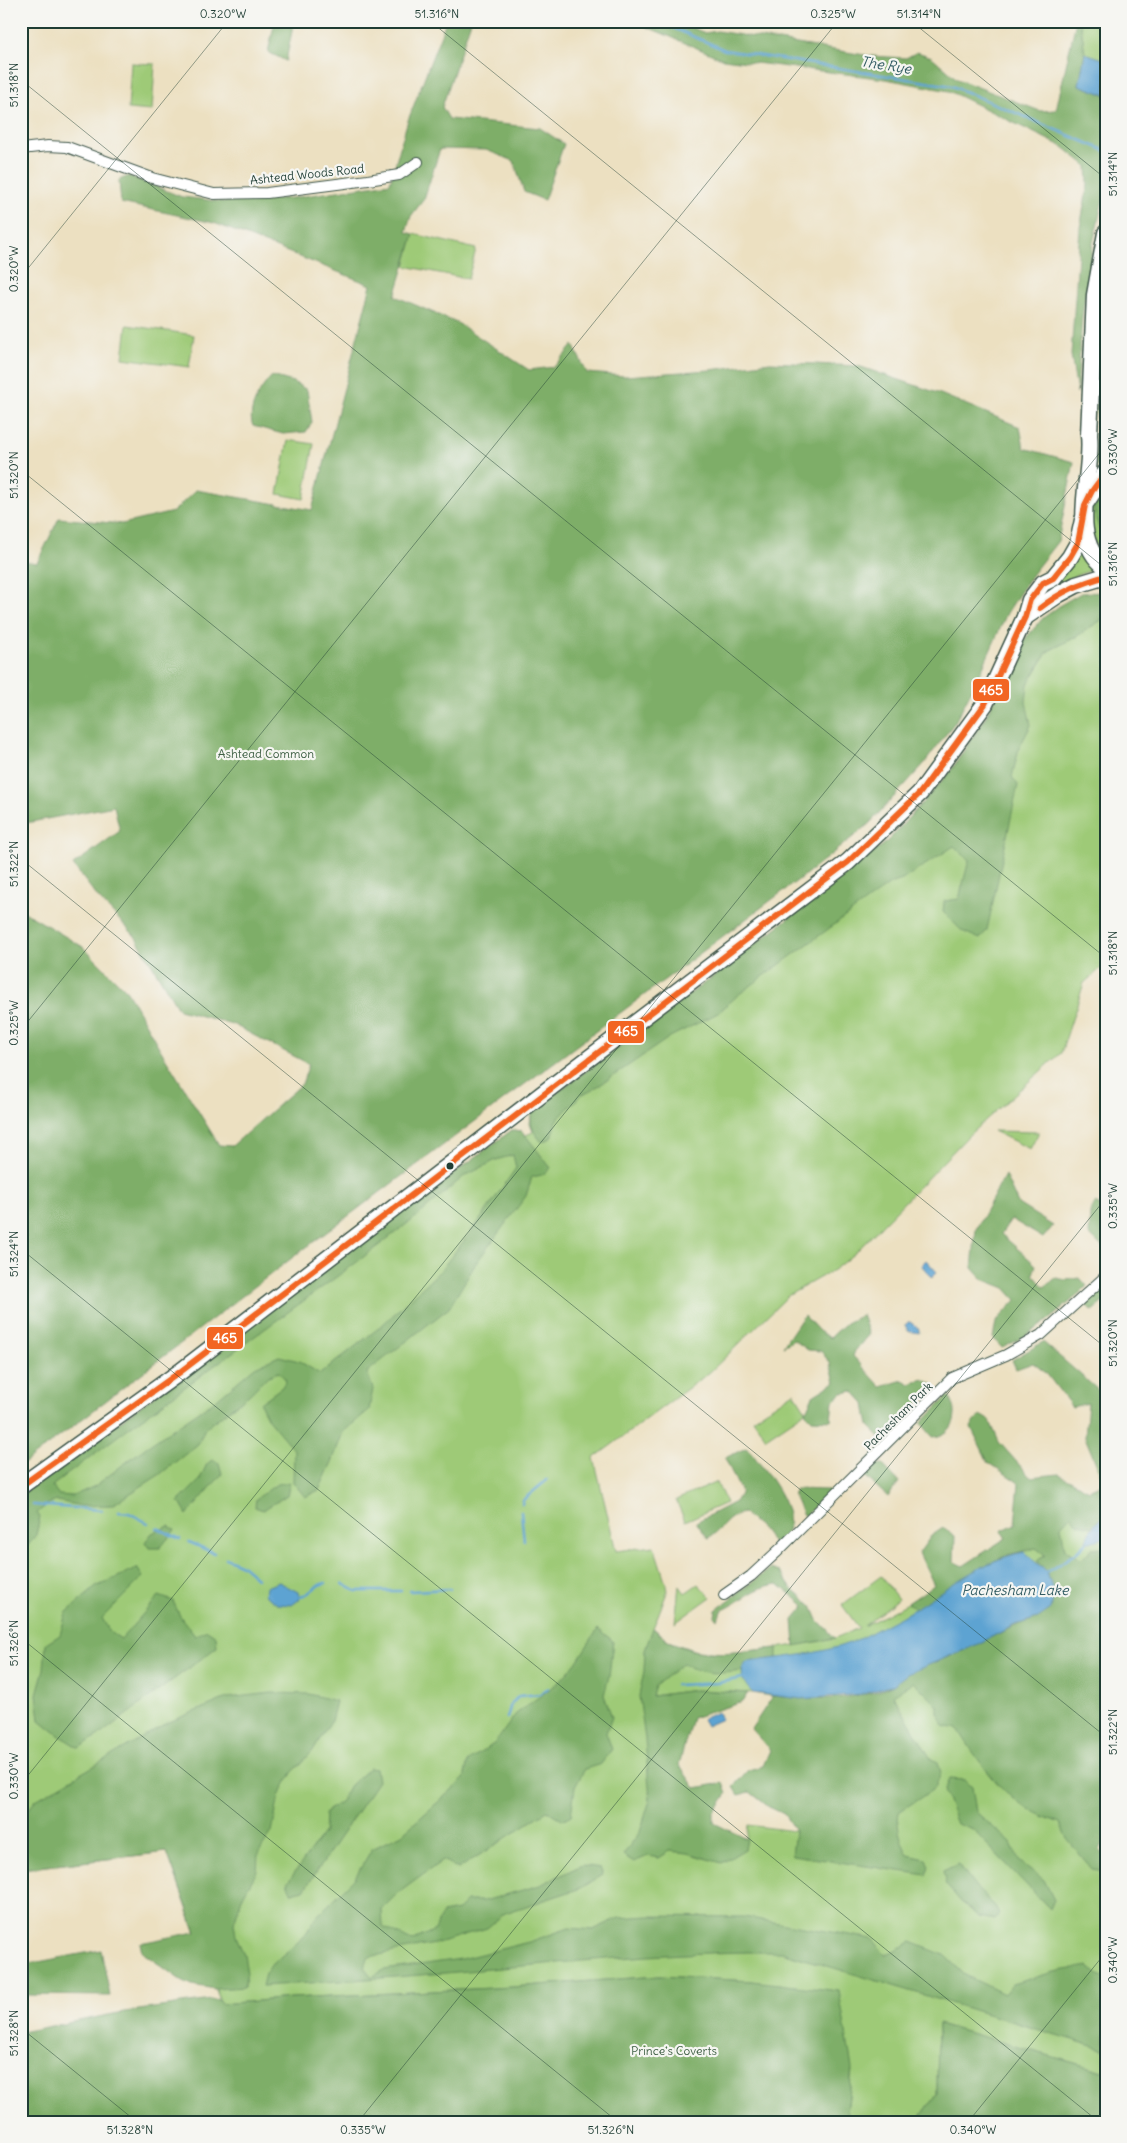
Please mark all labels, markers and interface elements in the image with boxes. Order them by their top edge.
text: 0.320°W [200,6,246,21]
text: 51.316°N [415,6,459,21]
text: 0.325°W [810,6,856,21]
text: 51.314°N [897,6,941,21]
water label: The Rye [860,52,914,78]
text: 51.318°N [6,63,21,107]
text: 51.314°N [1105,152,1120,196]
street label: Ashtead Woods Road [249,161,365,187]
text: 0.320°W [6,246,21,292]
text: 0.330°W [1105,428,1120,475]
text: 51.320°N [6,451,21,499]
text: 51.316°N [1105,542,1120,586]
line badge: 465 [972,678,1010,702]
text: 465 [979,681,1003,699]
park label: Ashtead Common [218,746,314,761]
text: 51.322°N [6,841,21,887]
text: 51.318°N [1105,931,1120,975]
text: 0.325°W [6,1000,21,1046]
line badge: 465 [607,1020,645,1044]
text: 465 [614,1022,638,1040]
unlabelled marker [445,1161,455,1171]
text: 0.335°W [1105,1183,1120,1229]
text: 51.324°N [6,1231,21,1277]
text: 51.320°N [1105,1319,1120,1367]
line badge: 465 [206,1326,244,1350]
text: 465 [213,1329,237,1347]
street label: Pachesham Park [861,1379,935,1453]
water label: Pachesham Lake [962,1581,1070,1599]
text: 51.326°N [6,1620,21,1666]
text: 51.322°N [1105,1709,1120,1755]
text: 0.330°W [6,1752,21,1799]
text: 0.340°W [1105,1936,1120,1983]
text: 51.328°N [6,2010,21,2056]
park label: Prince's Coverts [631,2043,717,2058]
text: 51.328°N [107,2122,153,2137]
text: 0.335°W [340,2122,386,2137]
text: 51.326°N [588,2122,634,2137]
text: 0.340°W [950,2122,997,2137]

